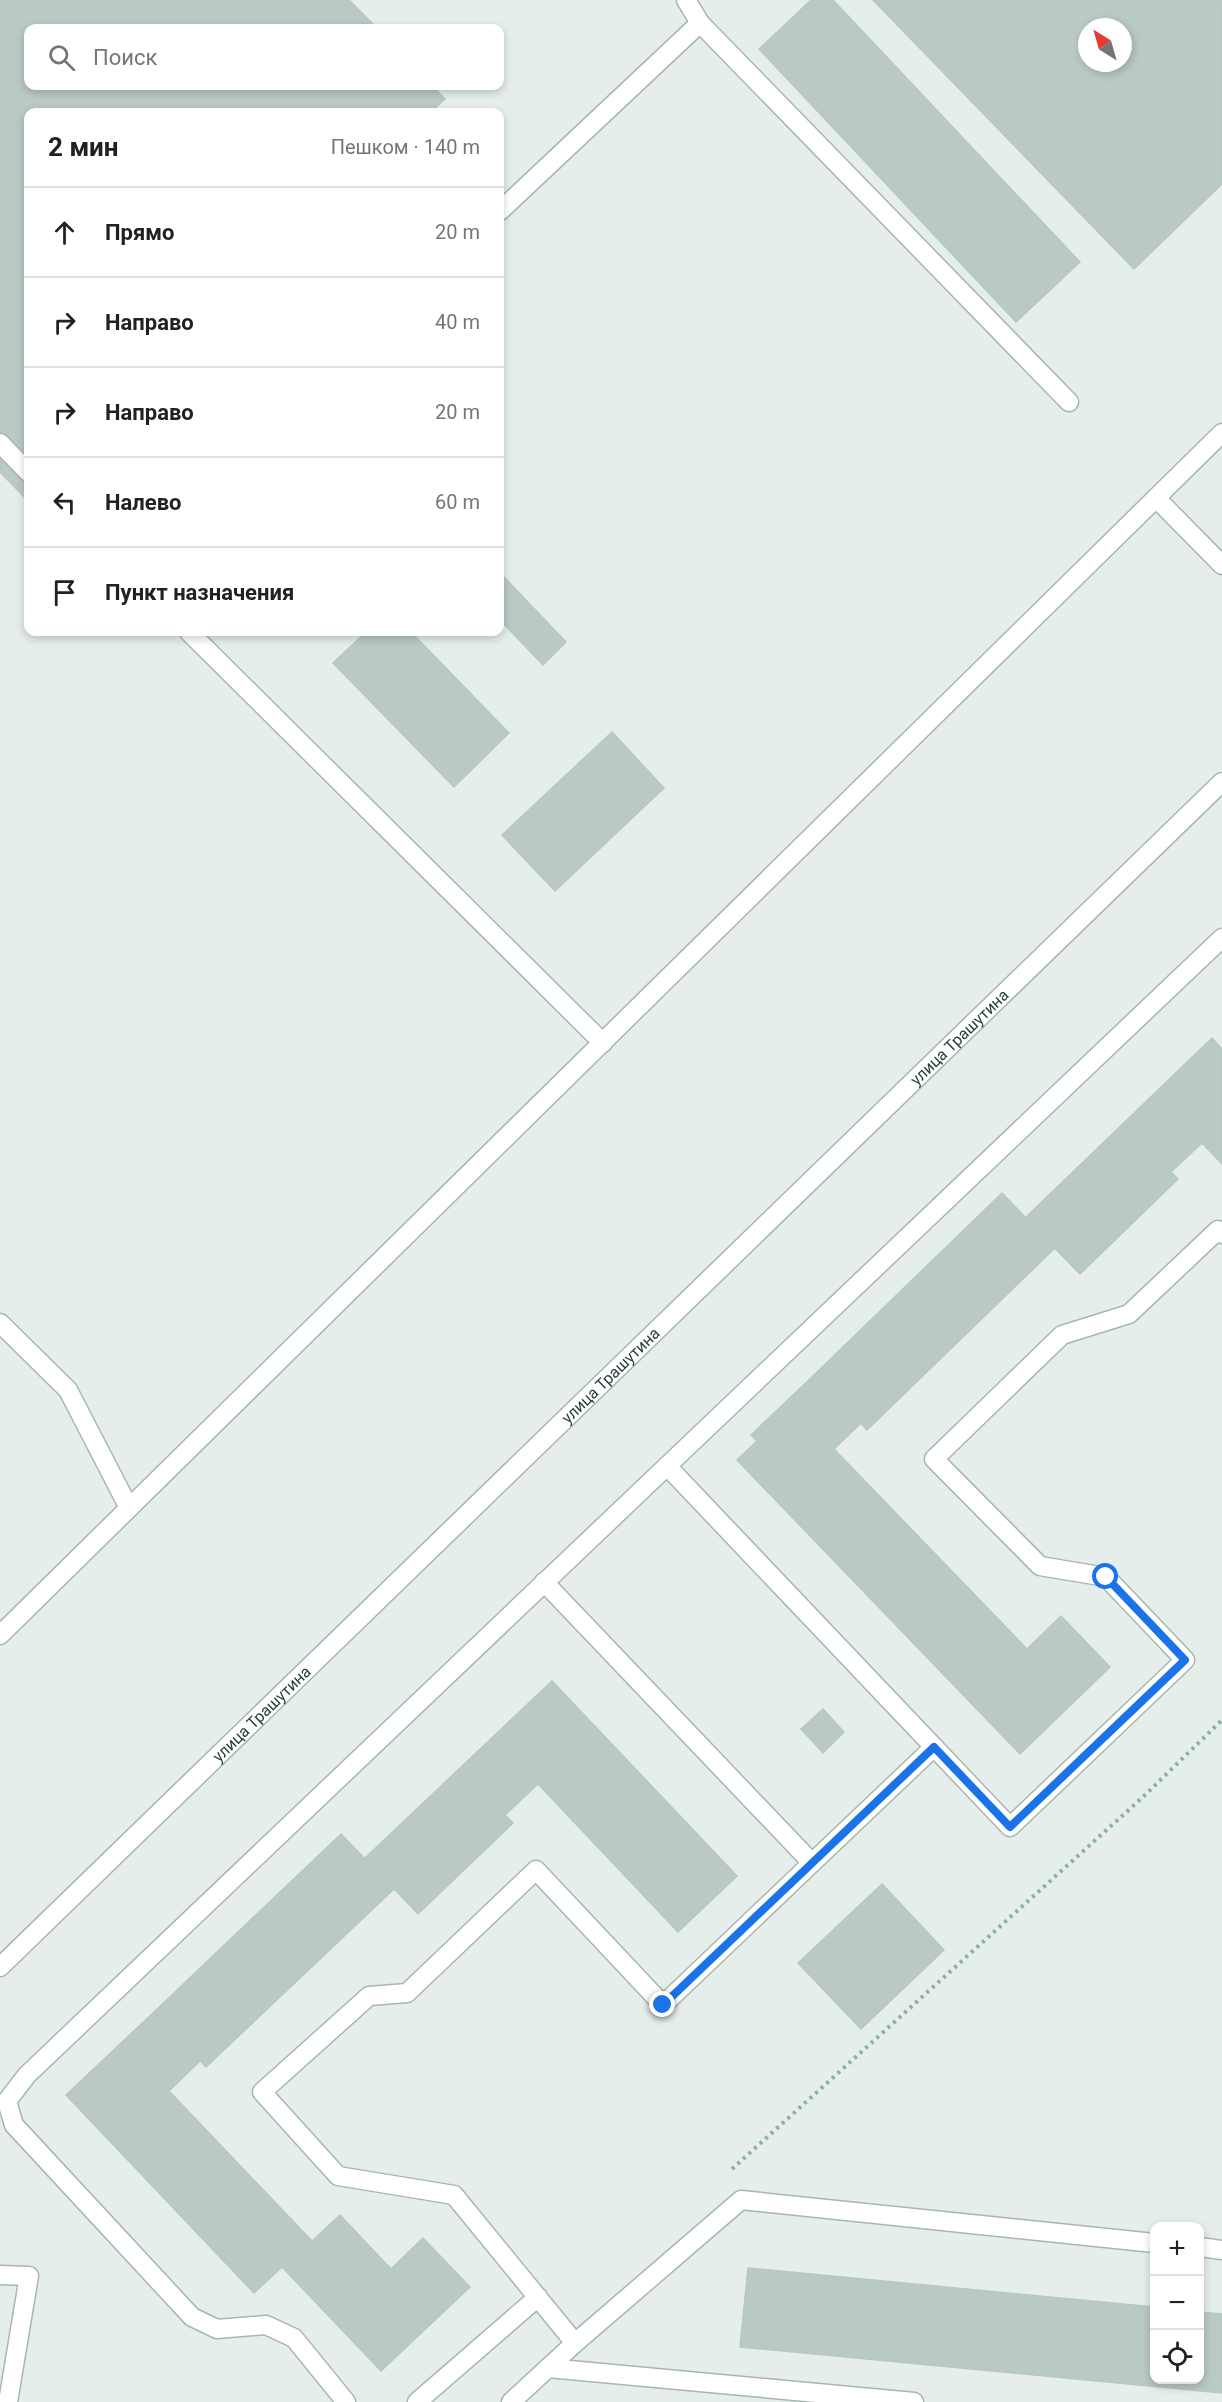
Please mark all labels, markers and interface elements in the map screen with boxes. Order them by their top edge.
north arrow [1078,18,1132,72]
search box [24,24,504,90]
icon: search [45,41,78,74]
text: Поиск [93,45,157,70]
text: 2 мин [48,132,119,162]
text: Пешком · 140 m [331,135,480,159]
icon: ahead [48,216,81,249]
text: Прямо [105,220,174,245]
text: 20 m [435,220,480,244]
icon: right [48,306,81,339]
text: Направо [105,310,194,335]
text: 40 m [435,310,480,334]
icon: right [48,396,81,429]
text: Направо [105,400,194,425]
text: 20 m [435,400,480,424]
icon: left [48,486,81,519]
text: Налево [105,490,182,515]
text: 60 m [435,490,480,514]
icon: arrive [48,576,81,609]
text: Пункт назначения [105,580,294,605]
street label: улица Трашутина [906,985,1013,1089]
street label: улица Трашутина [558,1324,664,1427]
route start [1092,1563,1118,1589]
street label: улица Трашутина [209,1662,315,1766]
route end [649,1991,675,2017]
map controls [1150,2222,1204,2384]
button: + [1150,2222,1204,2276]
button: − [1150,2276,1204,2330]
button: locate [1150,2330,1204,2384]

